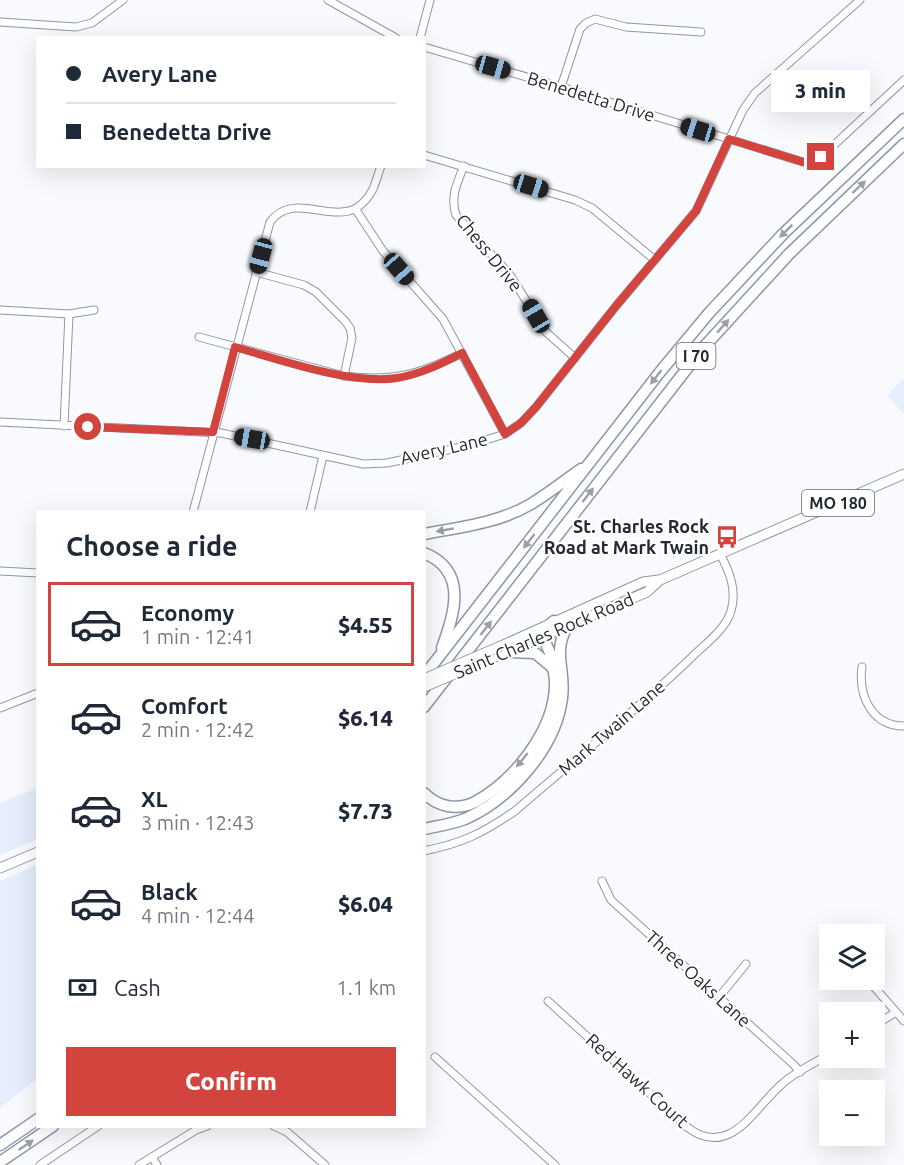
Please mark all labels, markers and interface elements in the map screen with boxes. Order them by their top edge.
car [473,53,513,81]
text: Avery Lane [102,61,217,86]
street label: Benedetta Drive [525,67,657,125]
callout: 3 min [772,70,870,112]
text: 3 min [795,79,846,102]
car [678,116,718,144]
text: Benedetta Drive [102,119,272,144]
route end [807,143,834,170]
car [511,172,551,200]
one-way arrow [852,180,866,194]
street label: Chess Drive [453,210,527,295]
one-way arrow [779,224,793,238]
car [248,236,274,276]
car [380,250,418,288]
car [519,296,553,336]
one-way arrow [716,318,729,334]
road number: I 70 [676,343,716,369]
one-way arrow [650,369,663,385]
route start [74,413,101,440]
car [233,427,271,451]
street label: Avery Lane [398,428,489,468]
one-way arrow [582,487,595,503]
road number: MO 180 [802,490,874,516]
place label: St. Charles Rock Road at Mark Twain [544,516,709,557]
bus stop icon: St. Charles Rock Road at Mark Twain [714,524,740,550]
one-way arrow [435,526,454,535]
text: Choose a ride [66,531,238,561]
one-way arrow [523,533,536,549]
street label: Saint Charles Rock Road [451,588,636,682]
icon: car [69,597,123,651]
text: Economy [141,600,234,625]
text: $4.55 [338,612,393,637]
one-way arrow [480,620,492,636]
text: 1 min · 12:41 [141,625,255,648]
street label: Mark Twain Lane [554,676,669,779]
icon: car [69,690,123,744]
text: Comfort [141,693,228,718]
text: $6.14 [338,705,393,730]
text: 2 min · 12:42 [141,718,255,741]
one-way arrow [516,752,529,767]
icon: car [69,783,123,837]
text: XL [141,786,168,811]
text: $7.73 [338,798,393,823]
text: 3 min · 12:43 [141,811,255,834]
icon: car [69,876,123,930]
text: Black [141,879,198,904]
text: $6.04 [338,891,393,916]
text: 4 min · 12:44 [141,904,255,927]
map controls [819,924,885,1146]
button: layers [819,924,885,990]
street label: Three Oaks Lane [642,926,755,1031]
icon: cash [66,971,99,1004]
text: Cash [114,975,161,1000]
text: 1.1 km [337,976,396,999]
button: + [819,1002,885,1068]
street label: Red Hawk Court [583,1029,693,1131]
button: Confirm [66,1047,396,1116]
button: − [819,1080,885,1146]
one-way arrow [18,1139,35,1150]

